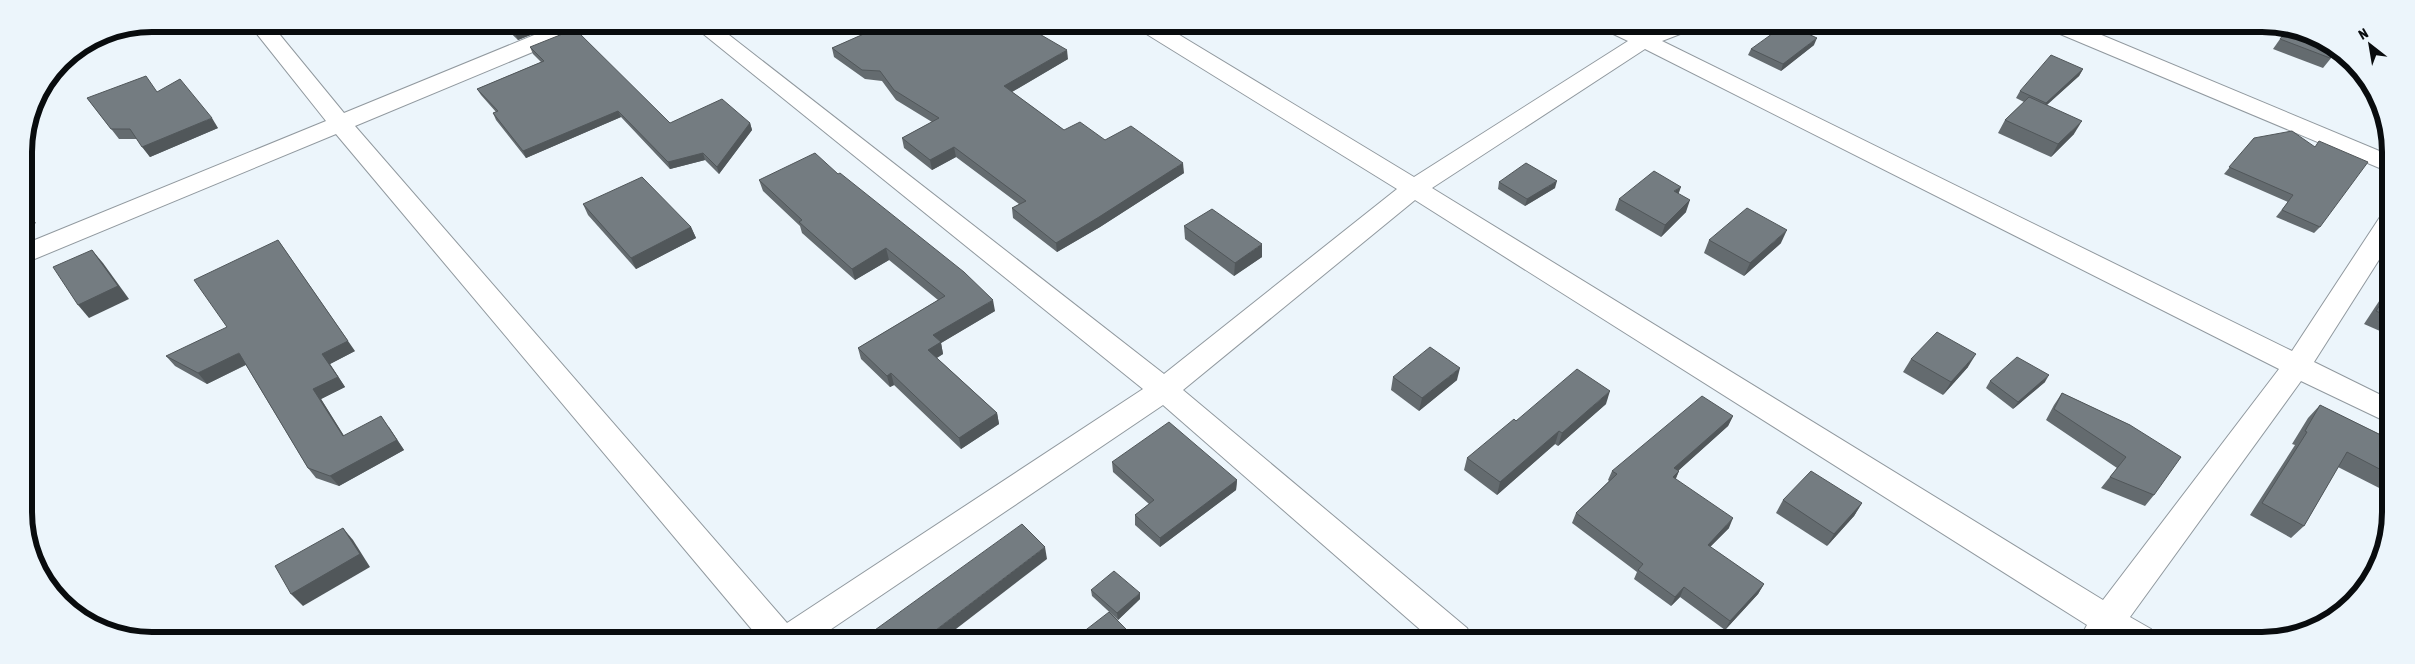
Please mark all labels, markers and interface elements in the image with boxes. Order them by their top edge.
north arrow [2345,20,2395,70]
text: N [2356,25,2371,43]

